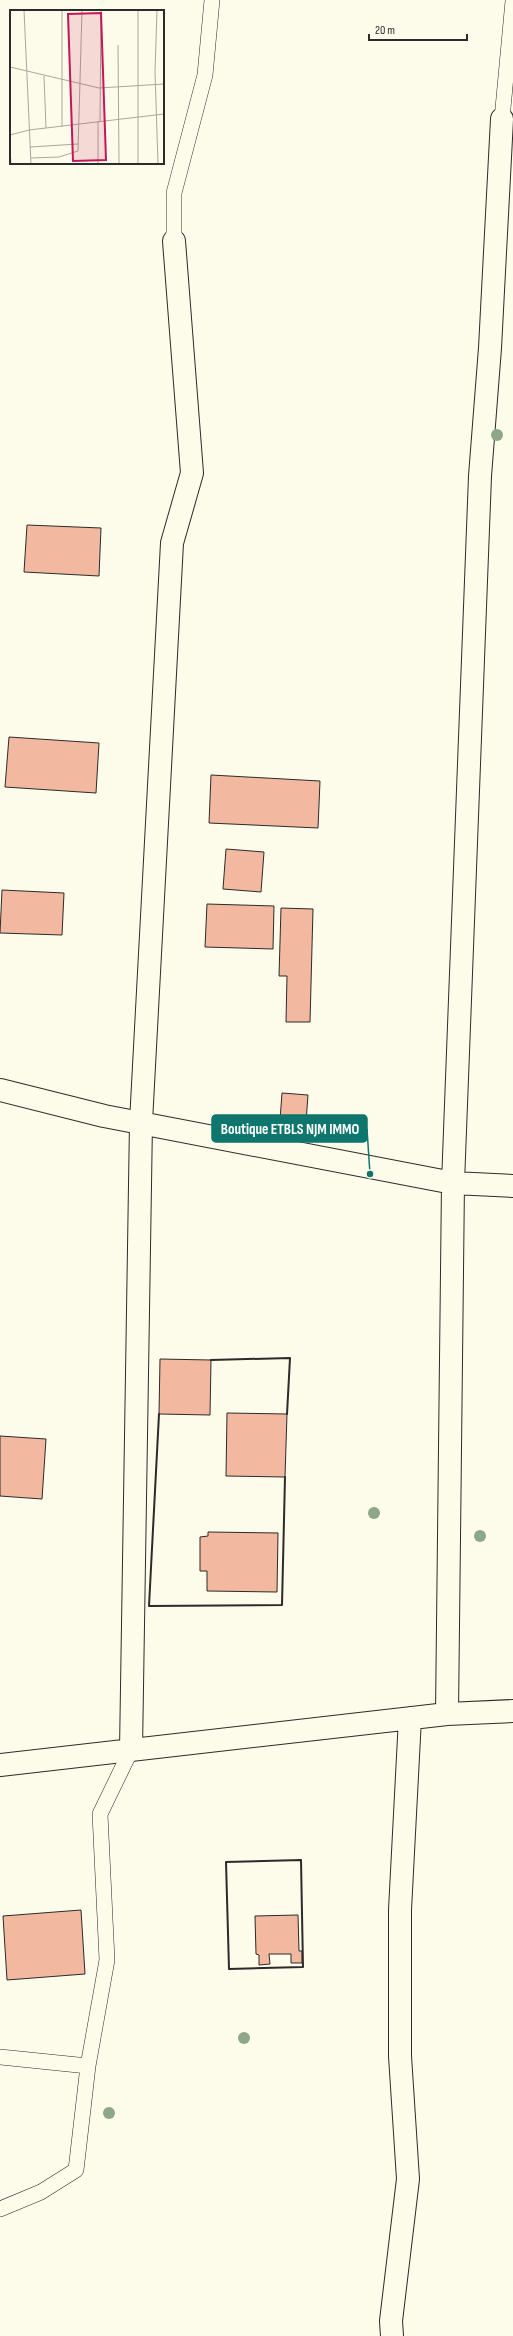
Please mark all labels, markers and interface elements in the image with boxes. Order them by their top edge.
inset map [10,10,164,164]
scale bar [369,16,467,42]
text: 20 m [375,23,395,38]
callout: Boutique ETBLS NJM IMMO [212,1115,367,1142]
text: Boutique ETBLS NJM IMMO [221,1120,359,1139]

